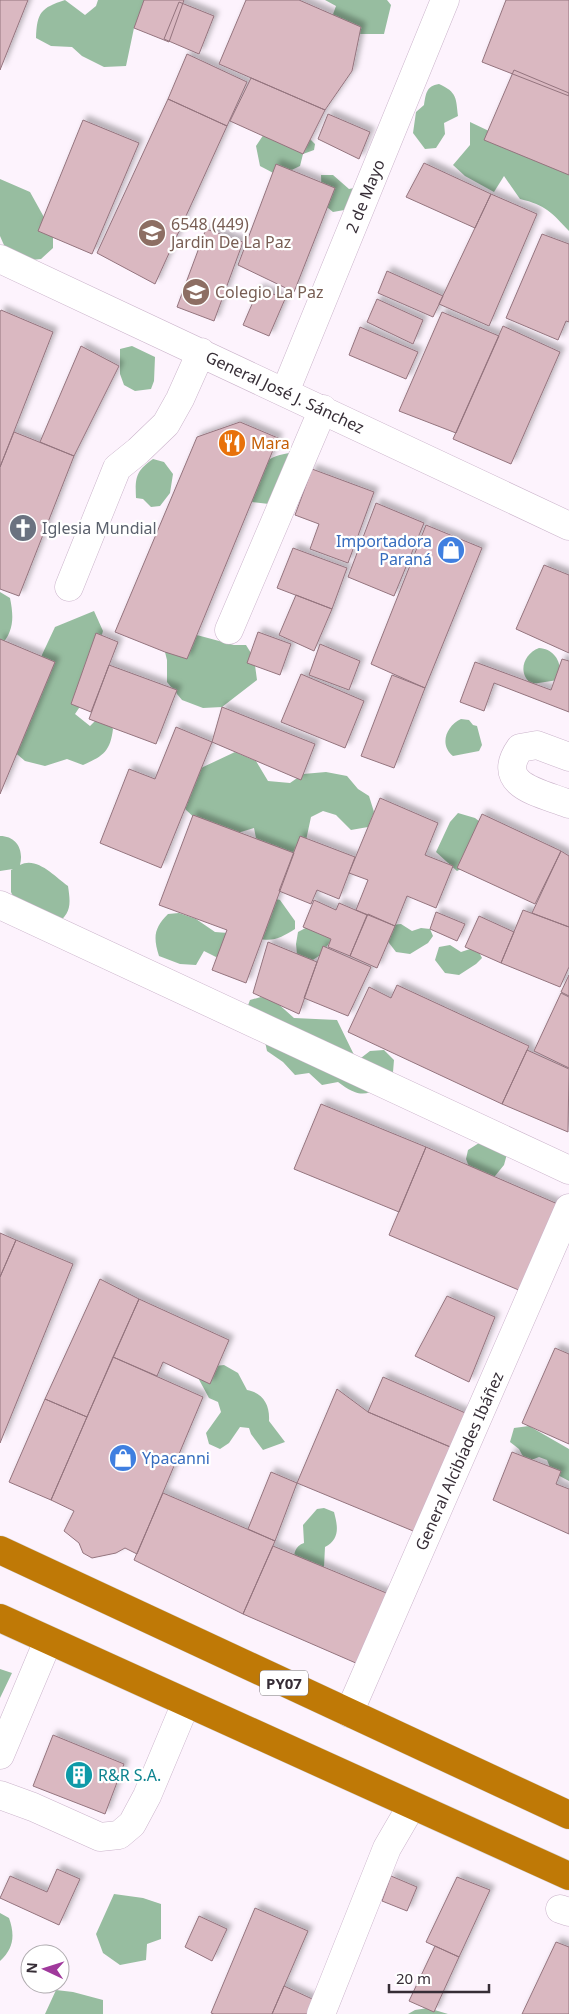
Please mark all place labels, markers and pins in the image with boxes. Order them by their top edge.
place label: 6548 (449) Jardin De La Paz [169,213,291,253]
school or university icon: 6548 (449) Jardin De La Paz [137,218,167,248]
school or university icon: Colegio La Paz [181,277,211,307]
place label: Colegio La Paz [215,281,323,303]
restaurant icon: Mara [217,428,247,458]
place label: Mara [251,432,290,454]
church icon: Iglesia Mundial [8,513,38,543]
place label: Iglesia Mundial [42,517,157,539]
place label: Importadora Paraná [336,530,432,570]
shop icon: Importadora Paraná [436,535,466,565]
shop icon: Ypacanni [108,1443,138,1473]
place label: Ypacanni [142,1447,210,1469]
building icon: R&R S.A. [64,1760,94,1790]
place label: R&R S.A. [98,1764,161,1786]

